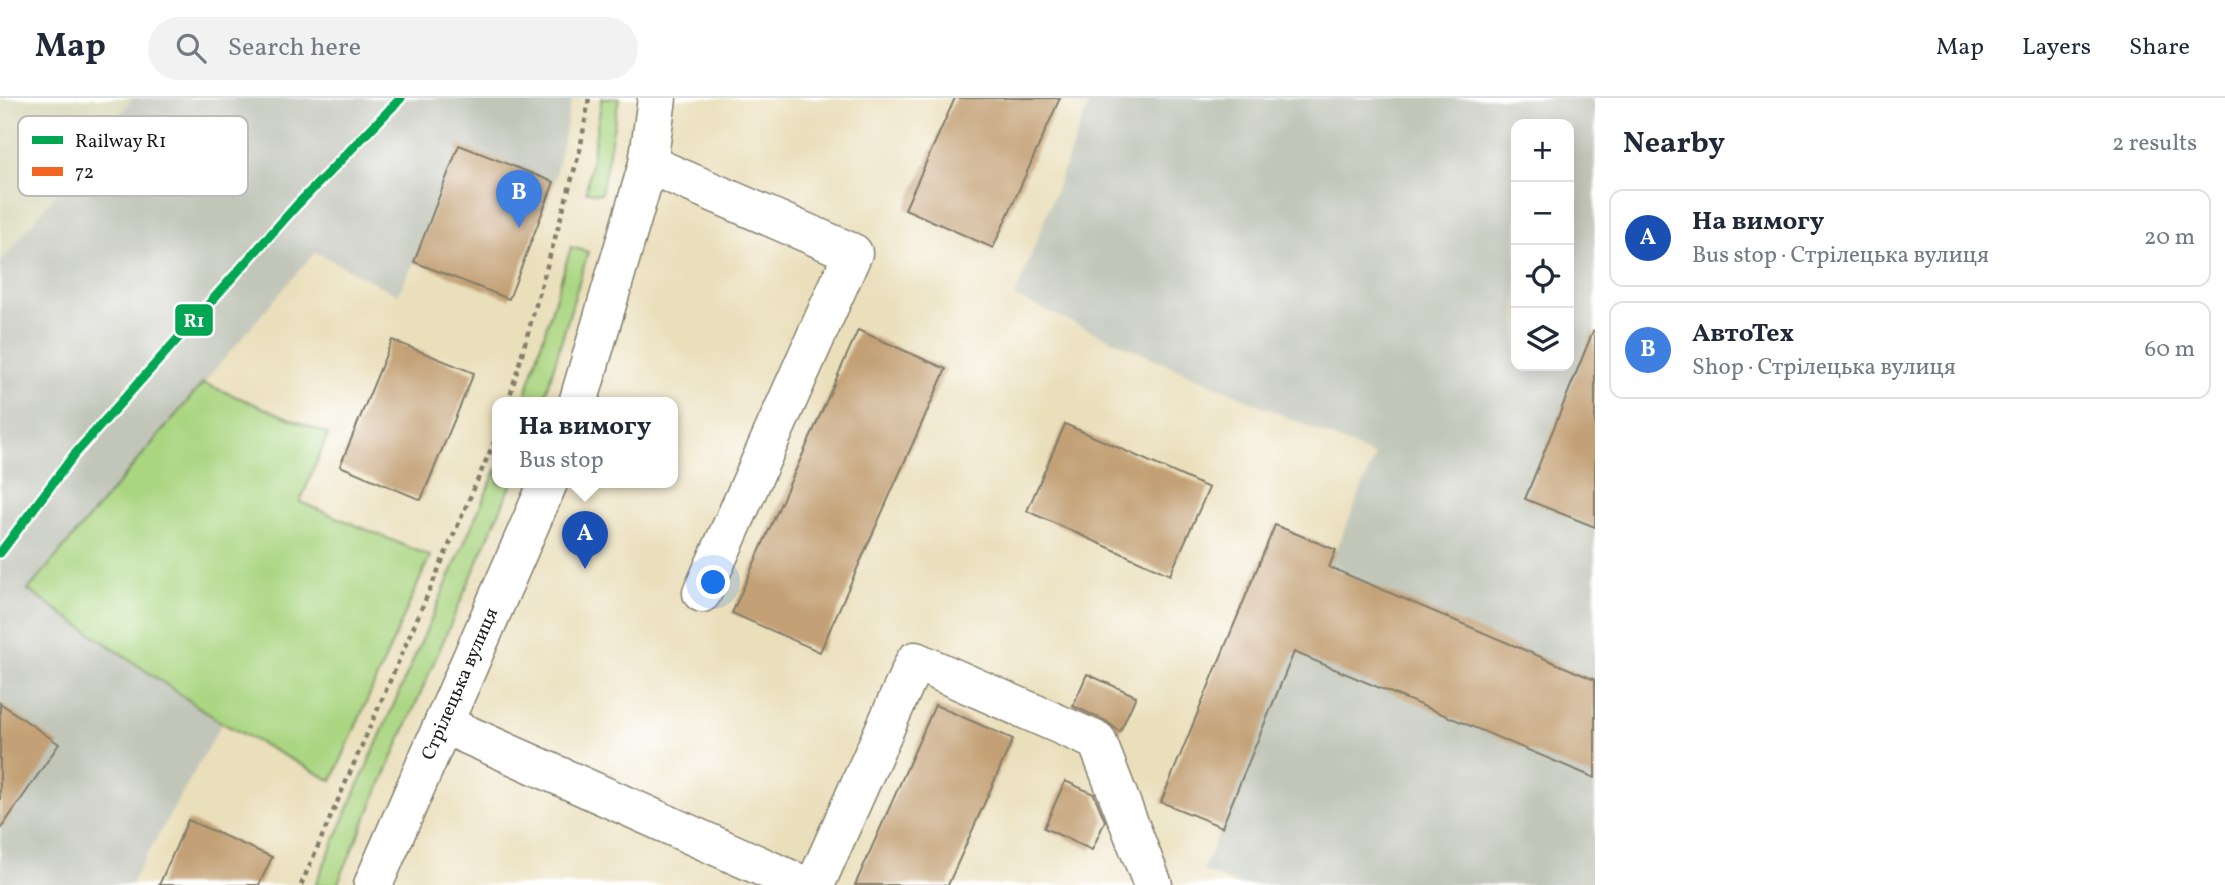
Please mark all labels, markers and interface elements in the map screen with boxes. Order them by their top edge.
search box [148,17,638,80]
text: Map [35,25,106,71]
icon: search [172,29,210,67]
text: Search here [228,30,361,66]
text: Map [1936,31,1984,65]
text: Layers [2022,31,2091,65]
text: Share [2129,31,2190,65]
legend [18,116,248,196]
map controls [1511,119,1574,371]
button: + [1511,119,1574,182]
text: Nearby [1623,123,1725,165]
text: 2 results [2112,128,2197,160]
text: Railway R1 [75,129,166,155]
text: 72 [75,160,94,186]
pin: B [496,170,542,228]
button: − [1511,182,1574,245]
text: На вимогу [1692,204,1824,240]
text: A [1640,222,1656,254]
text: 20 m [2144,222,2195,254]
text: Bus stop · Стрілецька вулиця [1692,240,1989,272]
button: locate [1511,245,1574,308]
line badge: R1 [174,303,214,337]
button: layers [1511,308,1574,371]
text: R1 [184,309,204,335]
text: АвтоТех [1692,316,1794,352]
text: B [1640,334,1656,366]
text: 60 m [2145,334,2195,366]
text: Shop · Стрілецька вулиця [1692,352,1956,384]
popup [492,397,678,488]
text: На вимогу [519,409,651,445]
text: Bus stop [519,445,604,477]
pin: A [562,511,608,569]
your location [696,565,730,599]
street label: Стрілецька вулиця [416,604,505,765]

